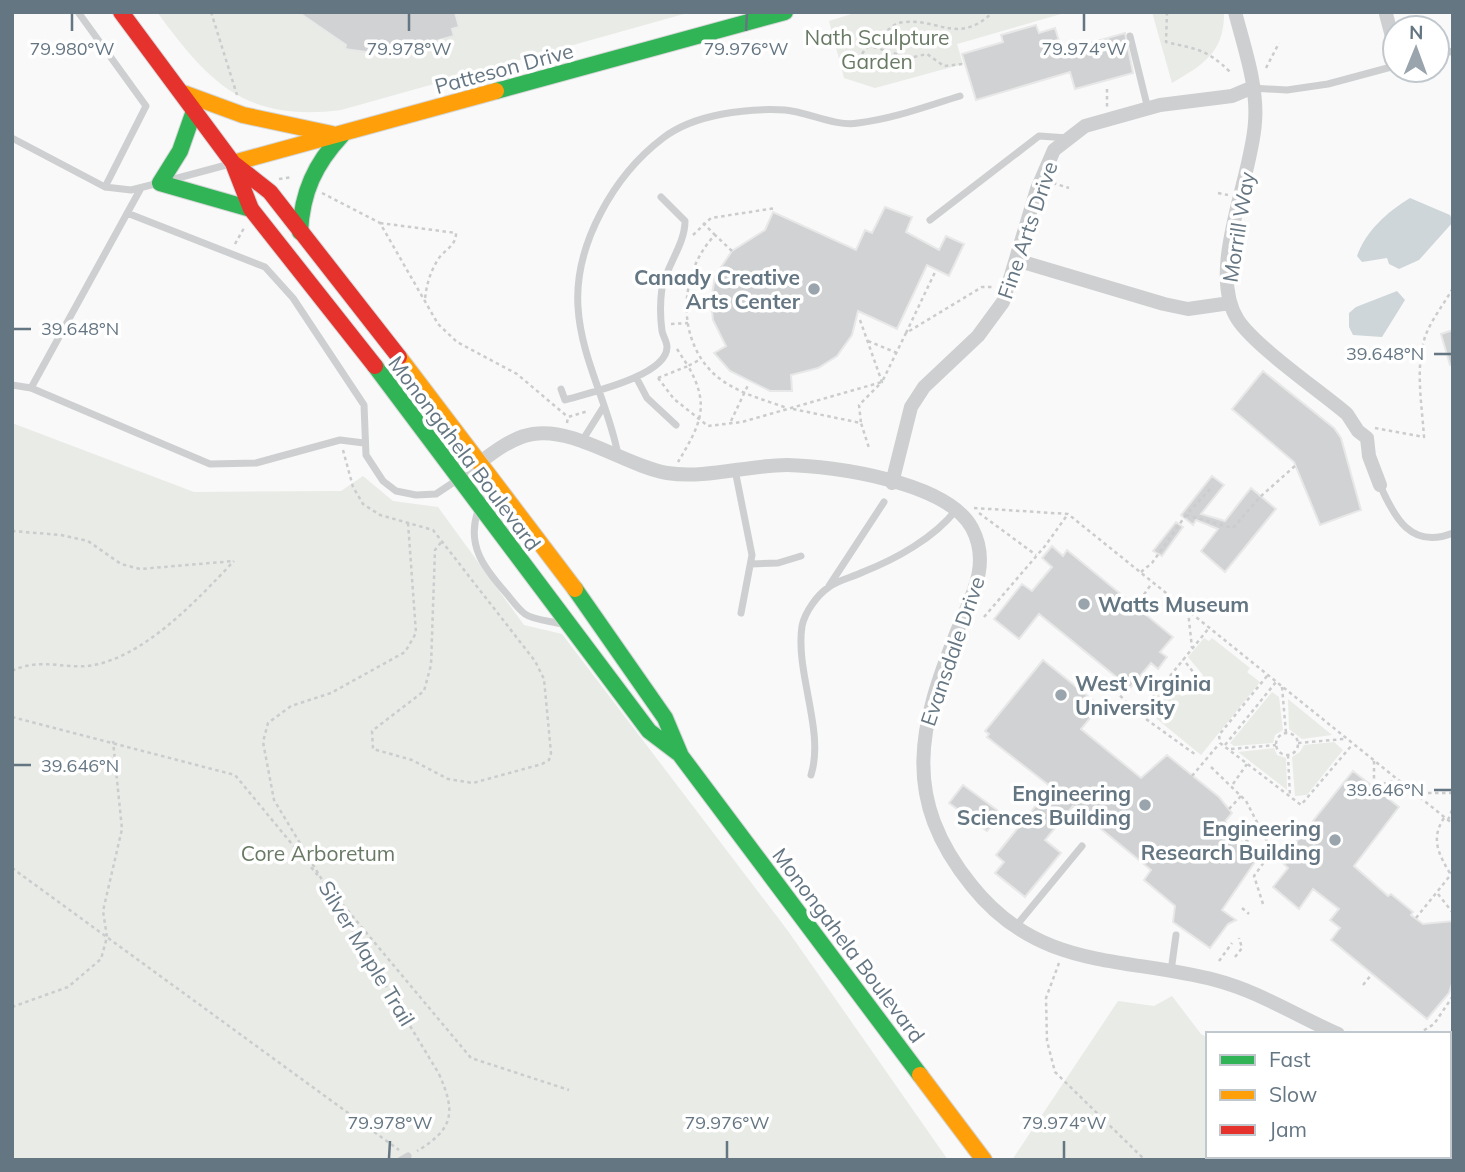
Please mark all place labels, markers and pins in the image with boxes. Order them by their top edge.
place label: Canady Creative Arts Center [634,264,801,314]
marker: Canady Creative Arts Center [806,281,822,297]
place label: Watts Museum [1098,591,1249,617]
marker: Watts Museum [1076,596,1092,612]
place label: West Virginia University [1075,670,1211,720]
marker: West Virginia University [1053,687,1069,703]
place label: Engineering Sciences Building [957,780,1131,830]
marker: Engineering Sciences Building [1137,797,1153,813]
place label: Engineering Research Building [1141,815,1321,865]
marker: Engineering Research Building [1327,832,1343,848]

